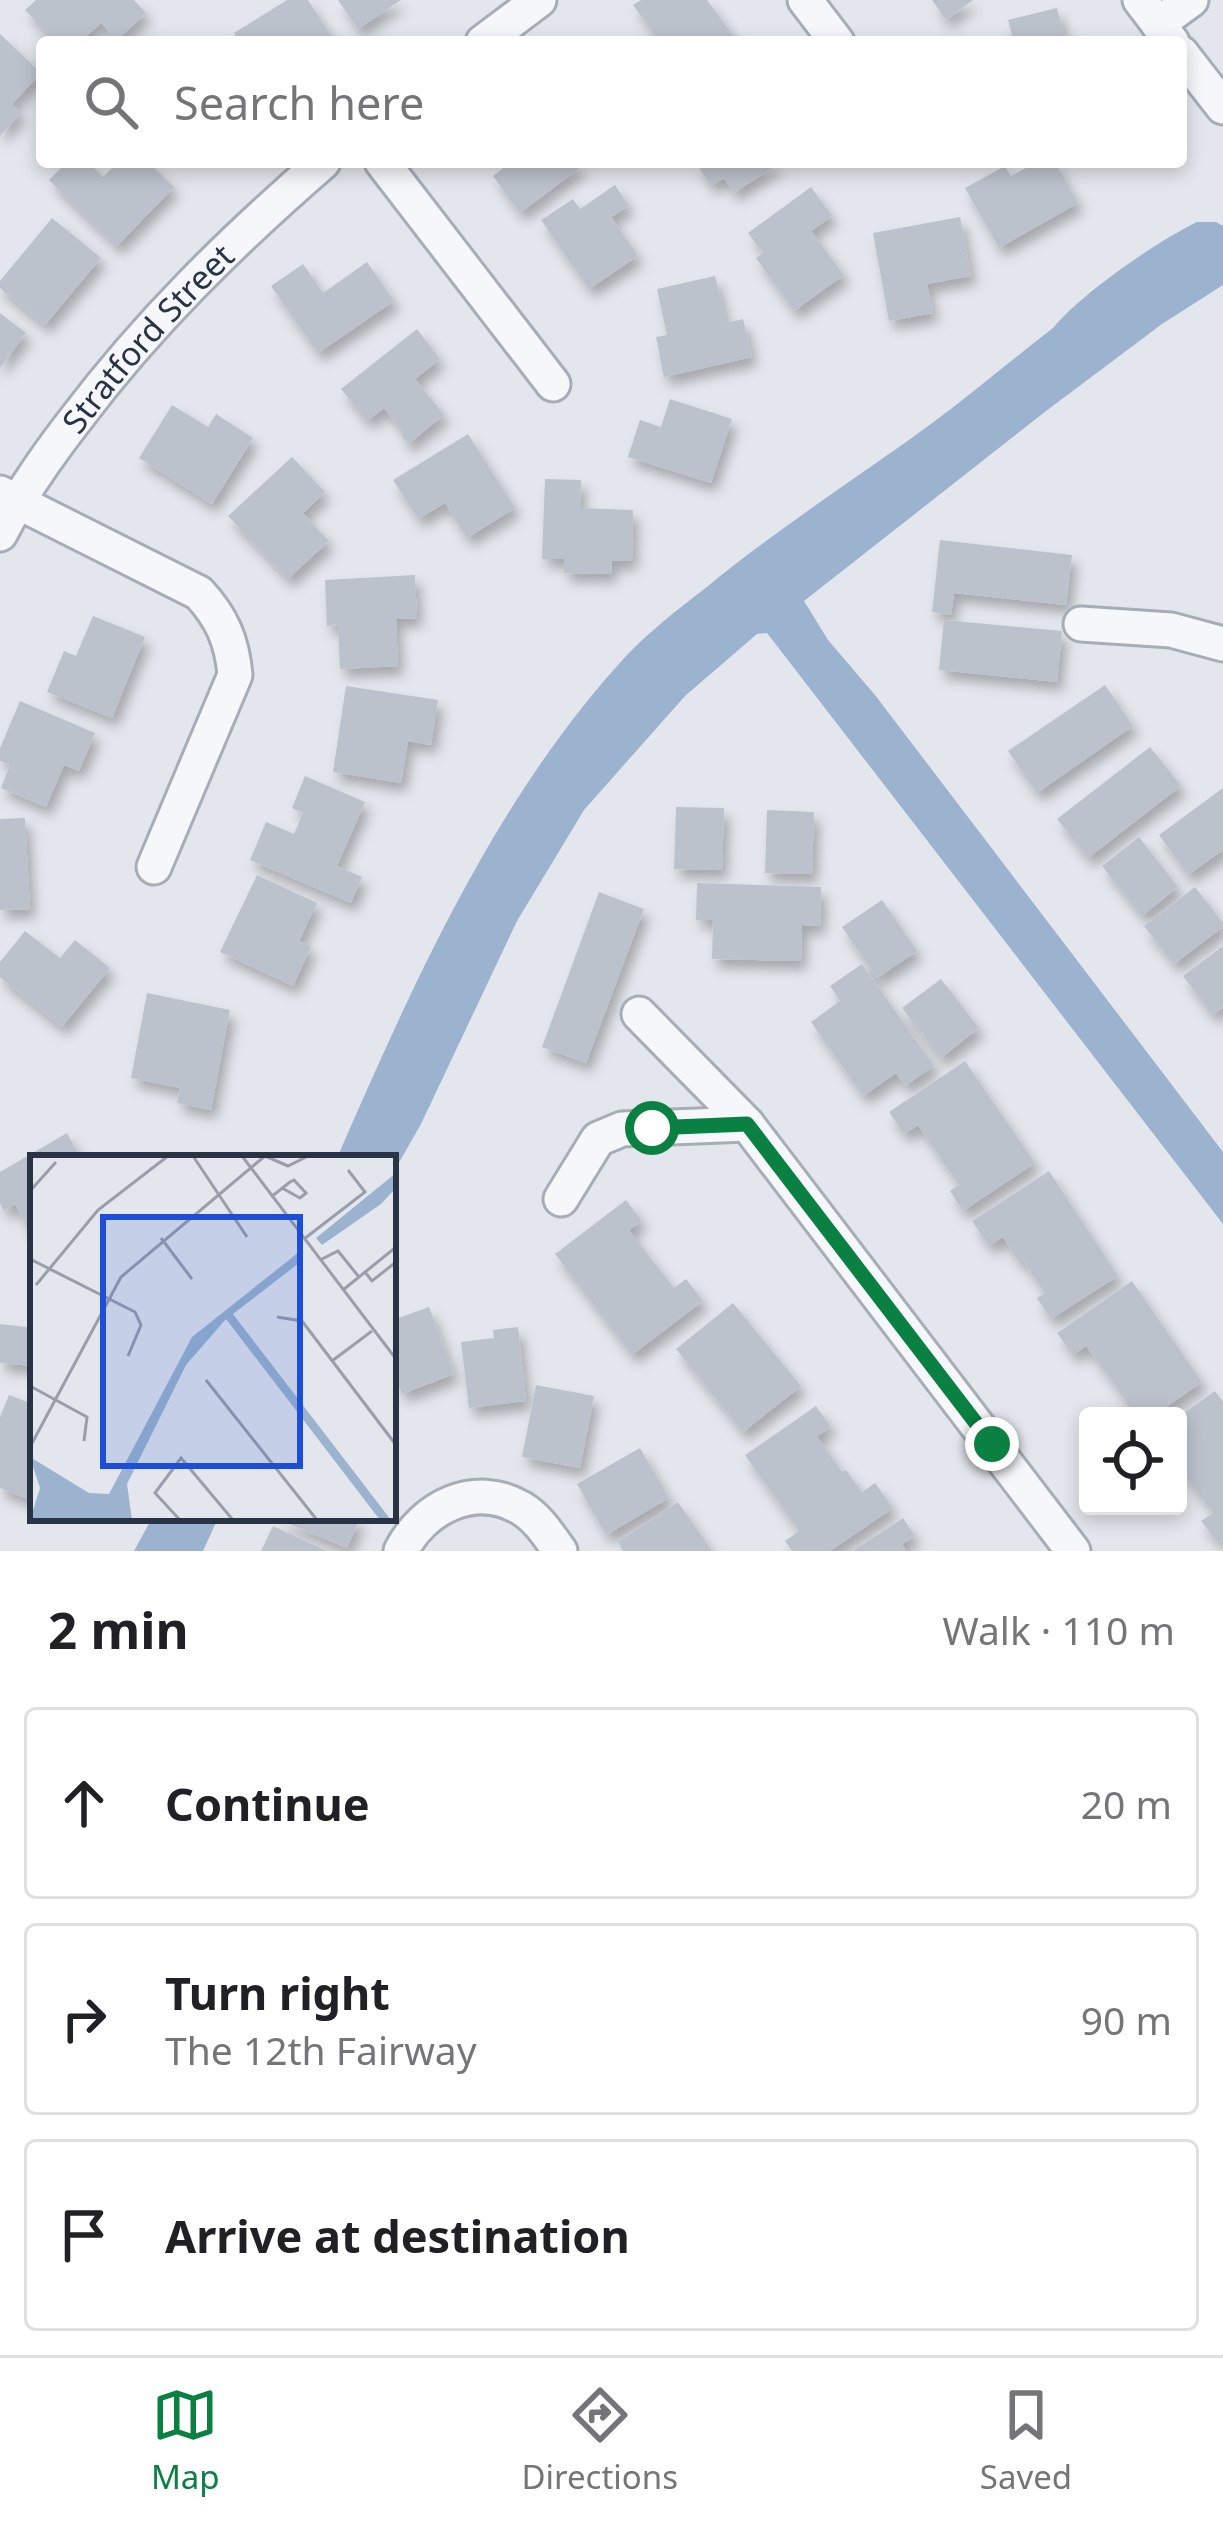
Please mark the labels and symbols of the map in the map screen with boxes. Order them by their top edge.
street label: Stratford Street [51,233,243,442]
route start [625,1101,679,1155]
inset map [30,1155,396,1521]
route end [965,1417,1019,1471]

